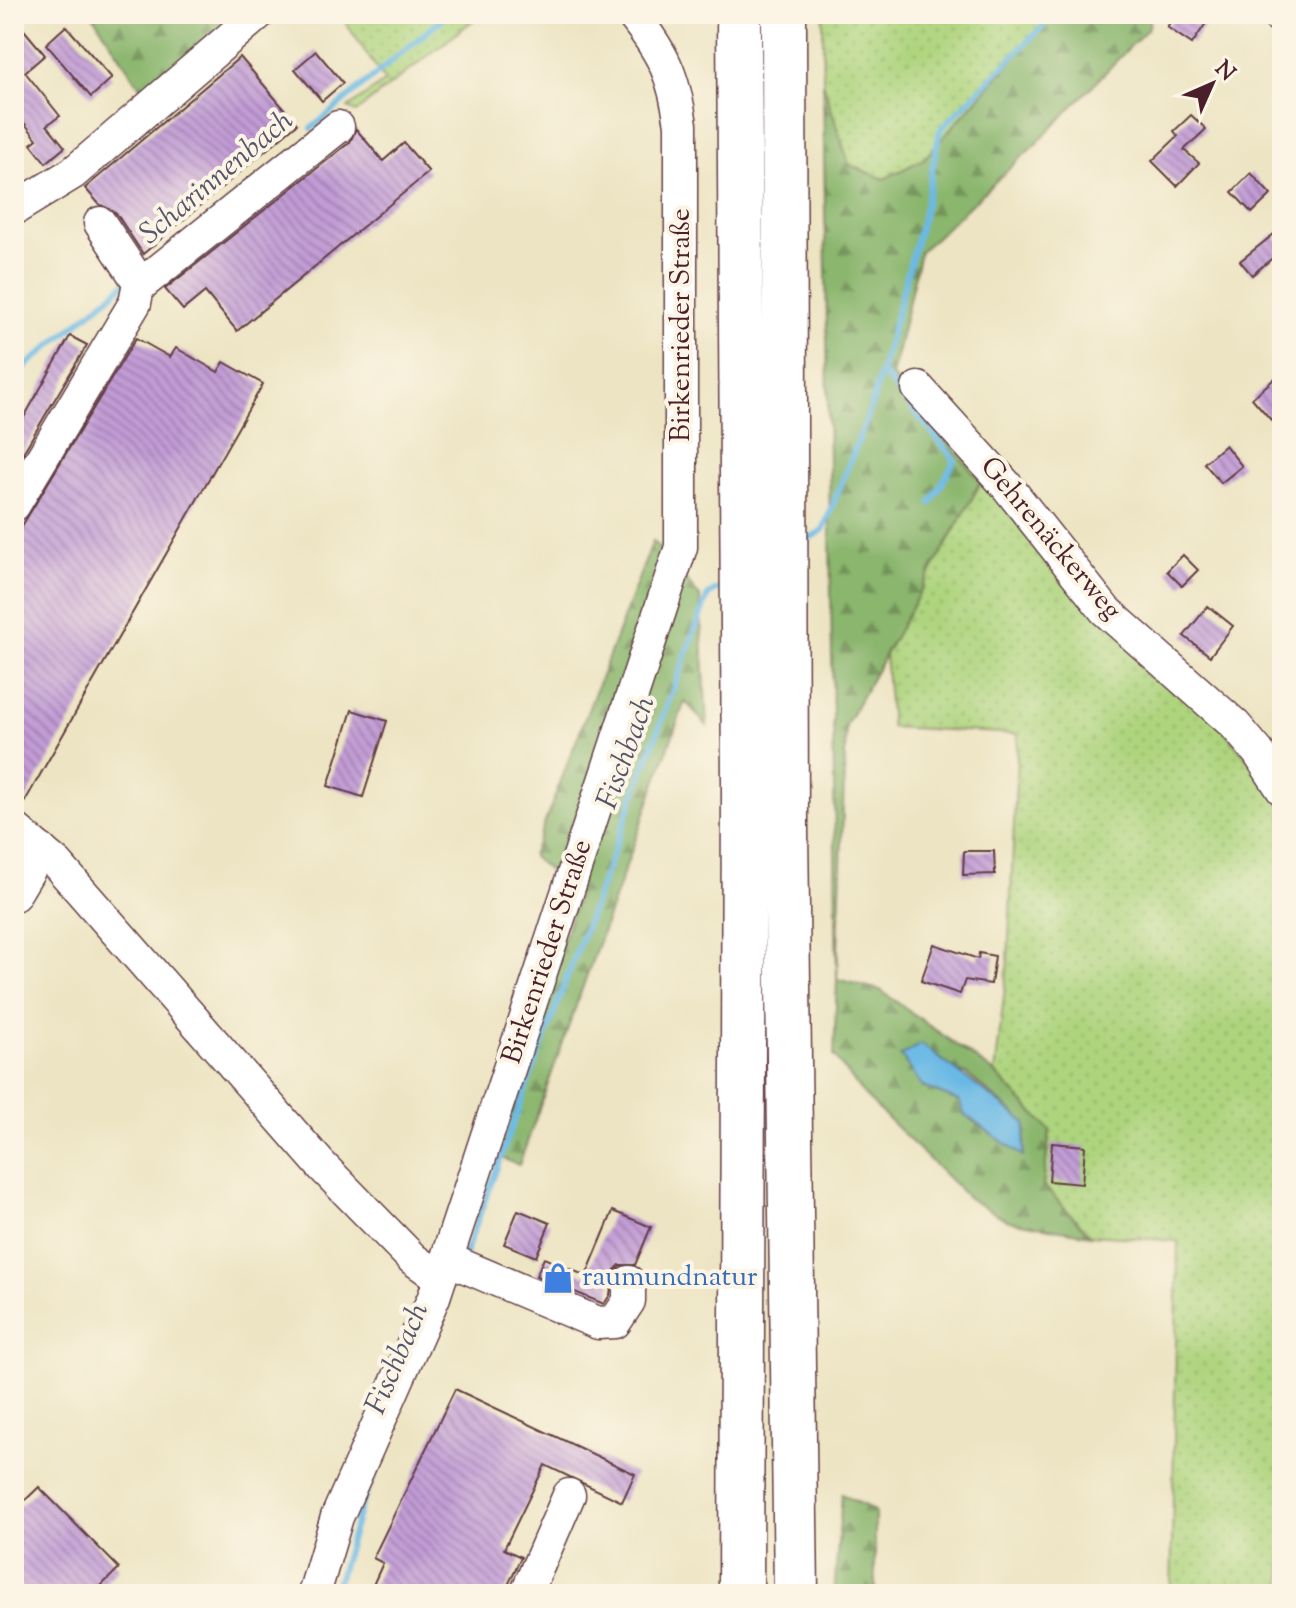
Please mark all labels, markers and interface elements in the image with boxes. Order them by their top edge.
north arrow [1172,44,1252,124]
text: N [1206,54,1242,90]
water label: Scharinnenbach [131,100,304,255]
street label: Birkenrieder Straße [662,208,702,442]
street label: Gehrenäckerweg [970,449,1130,629]
water label: Fischbach [587,690,667,816]
street label: Birkenrieder Straße [493,835,603,1069]
place label: raumundnatur [582,1258,758,1298]
shop icon: raumundnatur [541,1261,575,1295]
water label: Fischbach [355,1296,441,1421]

